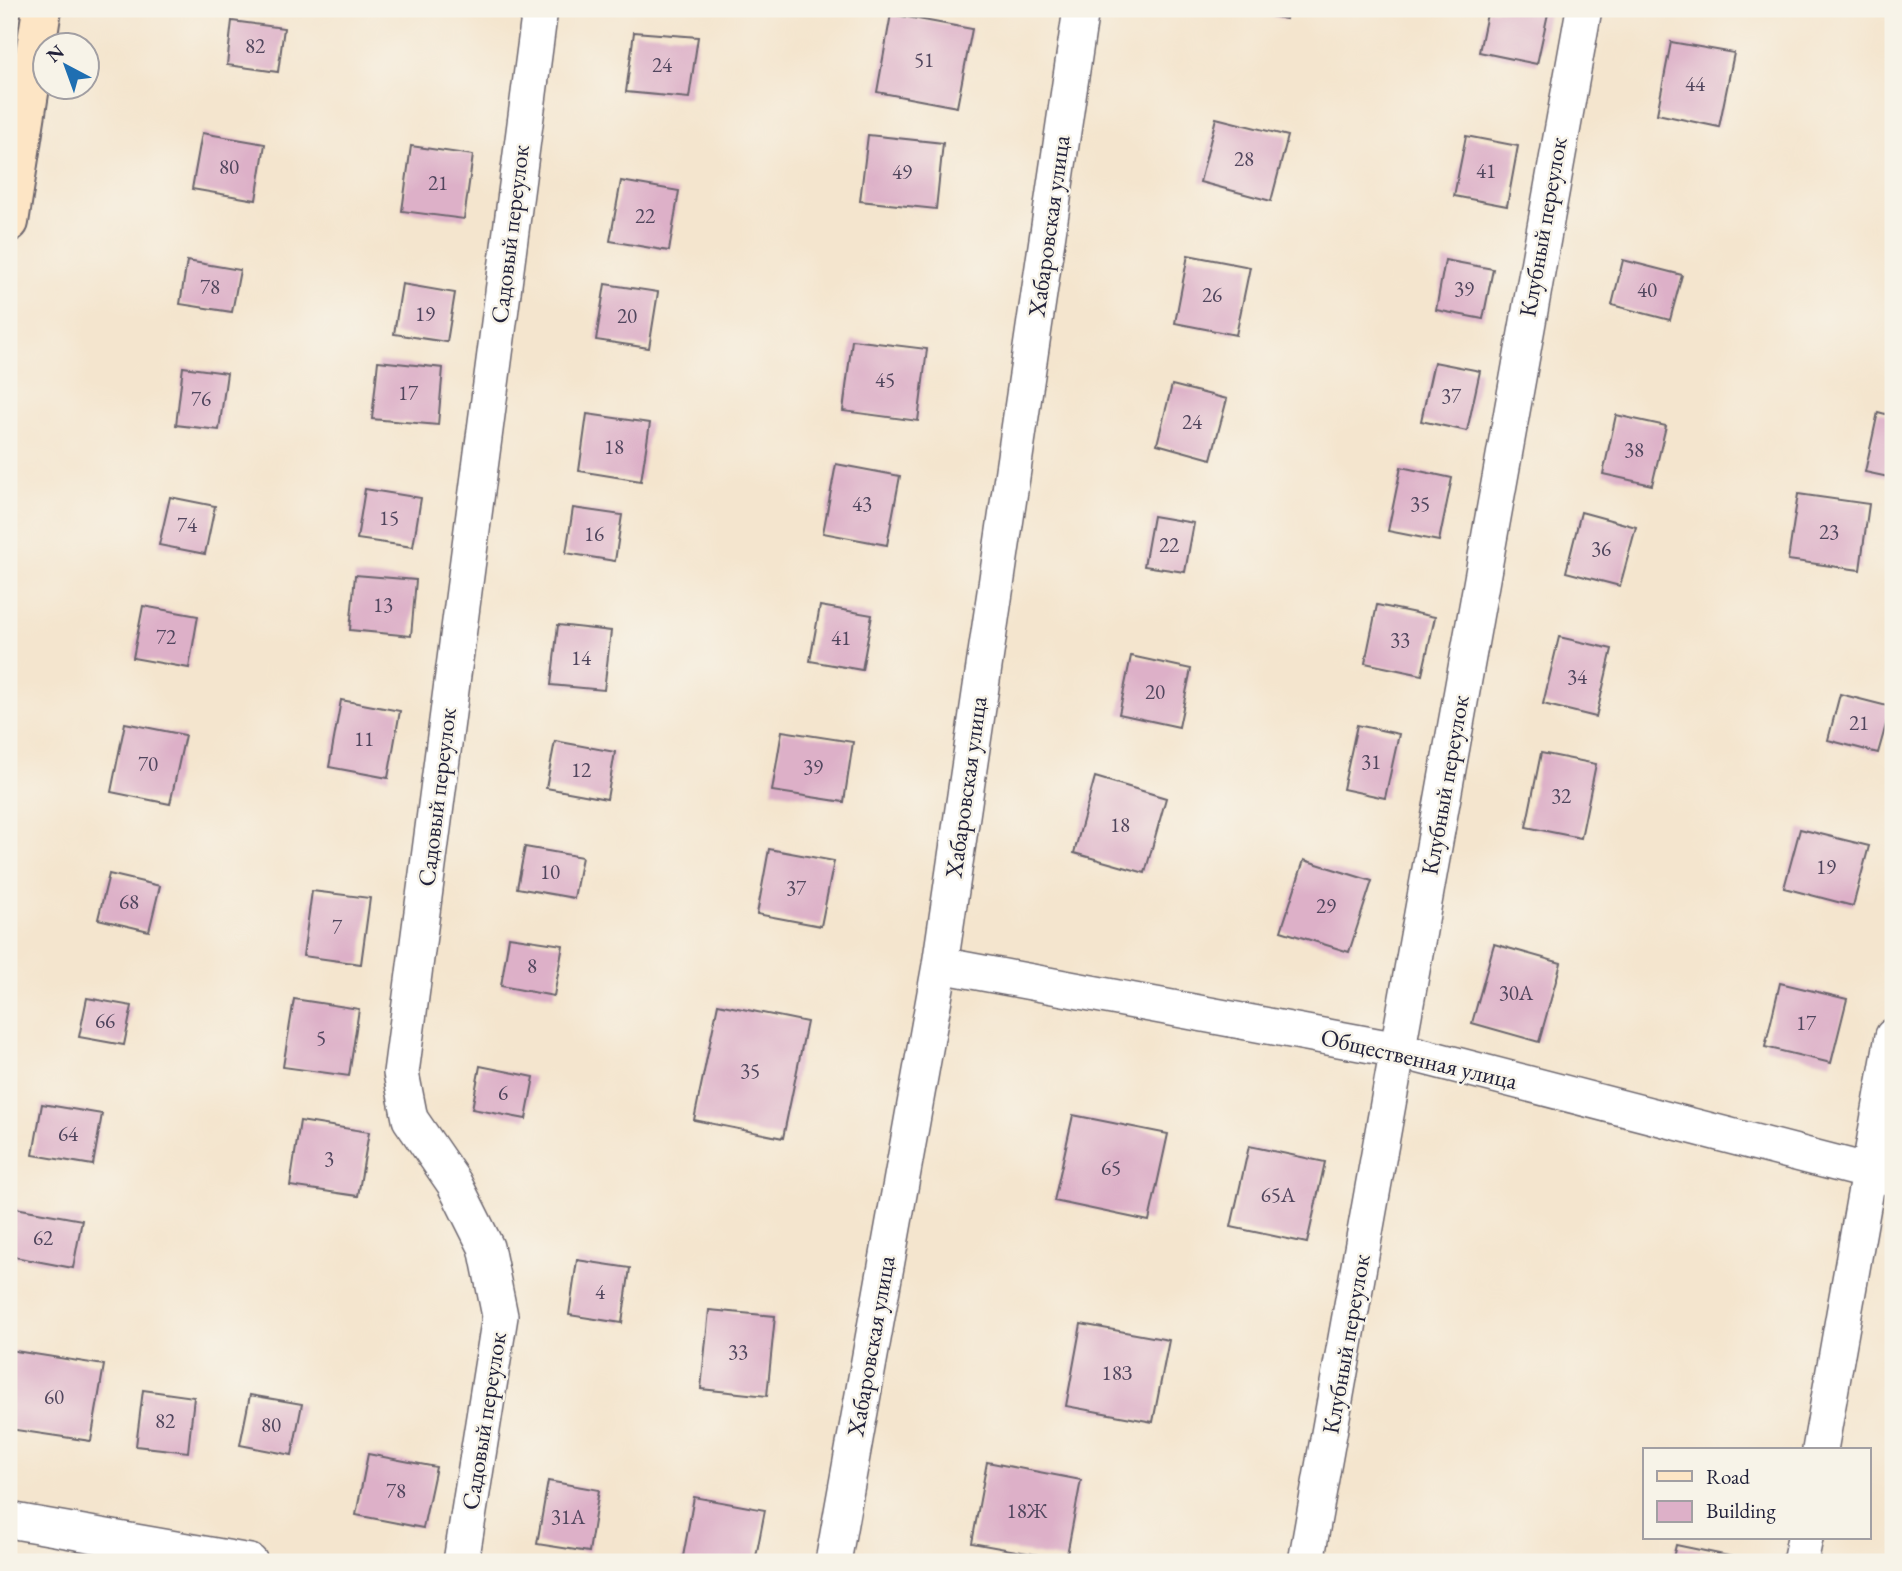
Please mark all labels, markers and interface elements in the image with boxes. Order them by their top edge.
north arrow [32,32,102,102]
house number: 82 [245,32,265,59]
text: N [41,39,70,68]
house number: 51 [914,46,934,73]
house number: 24 [652,51,673,78]
house number: 44 [1685,70,1706,97]
street label: Хабаровская улица [1020,133,1077,320]
street label: Клубный переулок [1511,134,1574,319]
street label: Садовый переулок [483,142,536,325]
house number: 28 [1234,145,1254,172]
house number: 80 [219,153,239,180]
house number: 41 [1476,157,1496,184]
house number: 49 [892,158,912,185]
house number: 21 [428,169,448,196]
house number: 22 [635,202,655,229]
house number: 78 [200,273,220,300]
house number: 39 [1454,275,1474,302]
house number: 40 [1637,276,1657,303]
house number: 26 [1202,281,1222,308]
house number: 19 [415,300,435,327]
house number: 20 [617,302,637,329]
house number: 45 [875,366,895,393]
house number: 17 [398,379,419,406]
house number: 37 [1441,382,1462,409]
house number: 76 [191,385,211,412]
house number: 24 [1182,408,1203,435]
house number: 18 [604,433,624,460]
house number: 38 [1624,436,1644,463]
house number: 43 [852,490,872,517]
house number: 35 [1410,490,1430,517]
house number: 15 [379,504,399,531]
house number: 74 [177,511,198,538]
house number: 23 [1819,518,1839,545]
house number: 16 [584,520,604,547]
house number: 22 [1159,531,1179,558]
house number: 36 [1591,535,1611,562]
house number: 13 [373,591,393,618]
house number: 72 [156,623,176,650]
house number: 41 [831,624,851,651]
house number: 33 [1390,626,1410,653]
house number: 14 [571,644,592,671]
house number: 34 [1567,663,1588,690]
house number: 20 [1145,678,1165,705]
street label: Клубный переулок [1413,692,1476,877]
street label: Хабаровская улица [937,694,994,881]
street label: Садовый переулок [410,705,463,888]
house number: 21 [1849,709,1869,736]
house number: 11 [354,725,374,752]
house number: 31 [1361,748,1381,775]
house number: 70 [138,750,158,777]
house number: 39 [803,753,823,780]
house number: 12 [571,756,591,783]
house number: 32 [1551,782,1571,809]
house number: 18 [1110,811,1130,838]
house number: 19 [1816,853,1836,880]
house number: 10 [540,858,560,885]
house number: 37 [786,874,807,901]
house number: 68 [119,888,139,915]
house number: 29 [1316,892,1336,919]
house number: 7 [332,913,343,940]
house number: 8 [527,952,537,979]
house number: 30А [1499,979,1534,1006]
house number: 66 [95,1007,115,1034]
house number: 17 [1796,1009,1817,1036]
street label: Общественная улица [1318,1021,1521,1096]
house number: 5 [316,1024,326,1051]
house number: 35 [740,1057,760,1084]
house number: 6 [498,1079,508,1106]
house number: 64 [58,1120,79,1147]
house number: 3 [324,1145,334,1172]
house number: 65 [1101,1154,1121,1181]
house number: 65А [1261,1181,1296,1208]
house number: 62 [33,1224,53,1251]
street label: Клубный переулок [1314,1251,1377,1436]
street label: Хабаровская улица [839,1253,902,1440]
house number: 4 [595,1278,606,1305]
street label: Садовый переулок [454,1329,513,1512]
house number: 33 [728,1338,748,1365]
house number: 18З [1102,1359,1132,1386]
house number: 60 [44,1383,64,1410]
house number: 82 [155,1407,175,1434]
house number: 80 [261,1411,281,1438]
legend [1643,1448,1870,1540]
text: Road [1706,1463,1750,1490]
house number: 78 [386,1477,406,1504]
house number: 18Ж [1007,1497,1048,1524]
text: Building [1706,1497,1776,1524]
house number: 31А [551,1503,586,1530]

